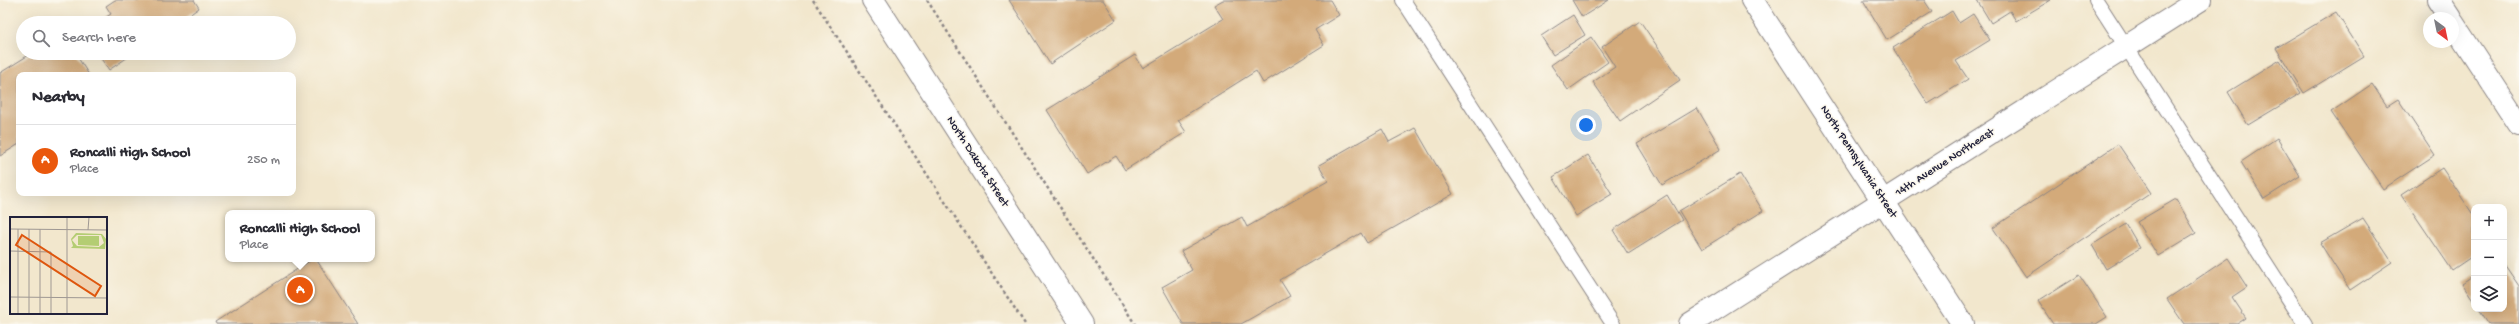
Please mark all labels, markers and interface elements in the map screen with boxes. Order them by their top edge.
north arrow [2423,12,2459,48]
search box [16,16,296,60]
icon: search [30,27,52,49]
text: Search here [62,29,136,47]
text: Nearby [32,88,85,108]
street label: North Pennsylvania Street [1816,103,1900,222]
street label: North Dakota Street [943,114,1012,211]
your location [1576,115,1596,135]
street label: 14th Avenue Northeast [1892,125,1998,201]
text: Roncalli High School [70,144,191,162]
text: A [41,153,49,168]
text: 250 m [247,153,280,168]
text: Place [70,162,98,177]
map controls [2471,204,2507,312]
button: + [2471,204,2507,240]
popup [225,210,375,262]
inset map [10,217,107,314]
text: Roncalli High School [240,220,360,238]
text: Place [240,238,268,253]
button: − [2471,240,2507,276]
pin: A [287,275,313,305]
button: layers [2471,276,2507,312]

